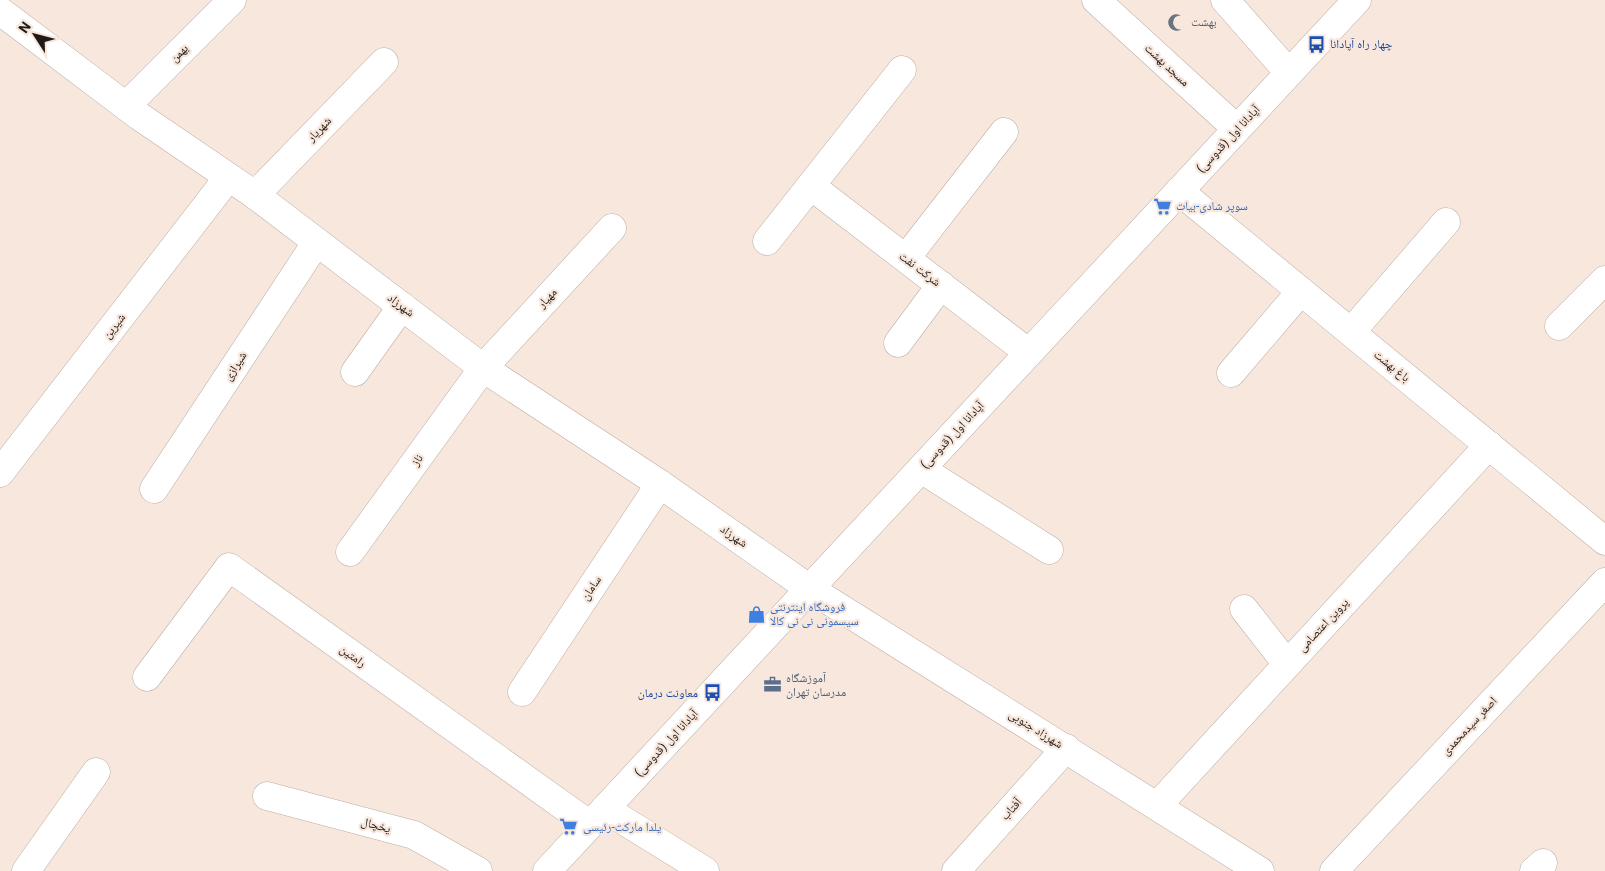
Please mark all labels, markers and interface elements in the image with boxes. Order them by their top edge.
north arrow [10,10,60,60]
mosque icon: بهشت [1167,12,1187,32]
place label: بهشت [1191,15,1217,29]
text: N [15,19,34,36]
bus stop icon: چهار راه آپادانا [1306,34,1326,54]
place label: چهار راه آپادانا [1330,37,1393,51]
street label: بهمن [167,41,191,65]
street label: مسجد بهشت [1142,41,1192,89]
street label: آپادانا اول (قدوسی) [1193,102,1263,175]
street label: شهریار [303,114,334,145]
supermarket icon: سوپر شادی-بیات [1152,196,1172,216]
place label: سوپر شادی-بیات [1176,199,1248,213]
street label: شرکت نفت [897,249,944,289]
street label: مهیار [534,285,560,312]
street label: شهرزاد [385,290,417,320]
street label: شیرین [100,310,128,342]
street label: باغ بهشت [1371,347,1413,385]
street label: شیرازی [220,349,250,383]
street label: آپادانا اول (قدوسی) [917,398,987,471]
street label: ناز [408,451,426,469]
street label: شهرزاد [718,522,750,550]
street label: سامان [578,573,604,603]
street label: پروین اعتصامی [1295,595,1352,655]
place label: فروشگاه اینترنتی سیسمونی نی نی کالا [770,600,859,628]
shop icon: فروشگاه اینترنتی سیسمونی نی نی کالا [746,604,766,624]
street label: رامتین [337,642,369,670]
place label: آموزشگاه مدرسان تهران [786,671,846,699]
office icon: آموزشگاه مدرسان تهران [762,675,782,695]
bus stop icon: معاونت درمان [702,683,722,703]
place label: معاونت درمان [638,686,698,700]
street label: اصغر سیدمحمدی [1438,694,1500,758]
street label: آپادانا اول (قدوسی) [631,706,701,779]
street label: شهرزاد جنوبی [1006,707,1066,751]
street label: آفتاب [998,795,1025,823]
street label: یخچال [360,814,393,836]
supermarket icon: یلدا مارکت-رئیسی [559,817,579,837]
place label: یلدا مارکت-رئیسی [583,820,662,834]

